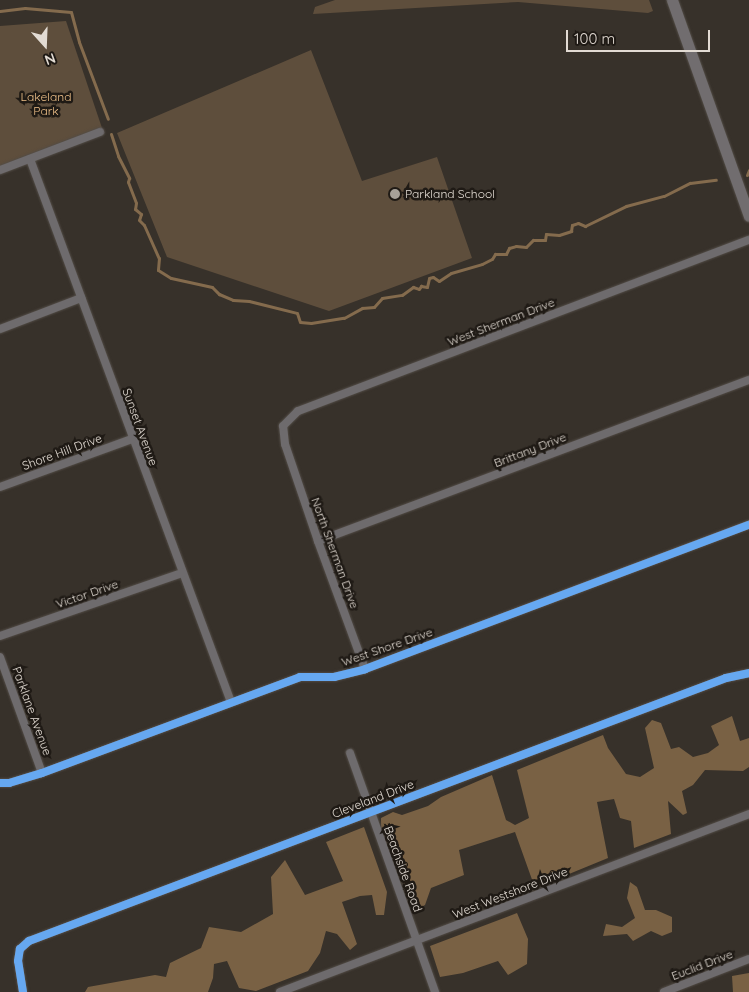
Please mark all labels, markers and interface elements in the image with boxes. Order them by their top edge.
north arrow [20,20,70,70]
scale bar [569,20,713,52]
text: 100 m [574,29,615,48]
text: N [42,49,58,69]
park label: Lakeland Park [21,90,71,118]
place label: Parkland School [405,187,495,201]
marker: Parkland School [389,188,401,200]
street label: West Sherman Drive [445,295,557,349]
street label: Sunset Avenue [119,386,161,468]
street label: Brittany Drive [492,430,568,470]
street label: Shore Hill Drive [20,431,104,473]
street label: North Sherman Drive [308,496,362,610]
street label: Victor Drive [54,577,120,611]
street label: West Shore Drive [340,625,434,669]
street label: Parklane Avenue [9,665,55,757]
street label: Cleveland Drive [330,777,416,821]
street label: Beachside Road [381,824,425,914]
street label: West Westshore Drive [450,864,570,922]
street label: Euclid Drive [669,947,735,983]

